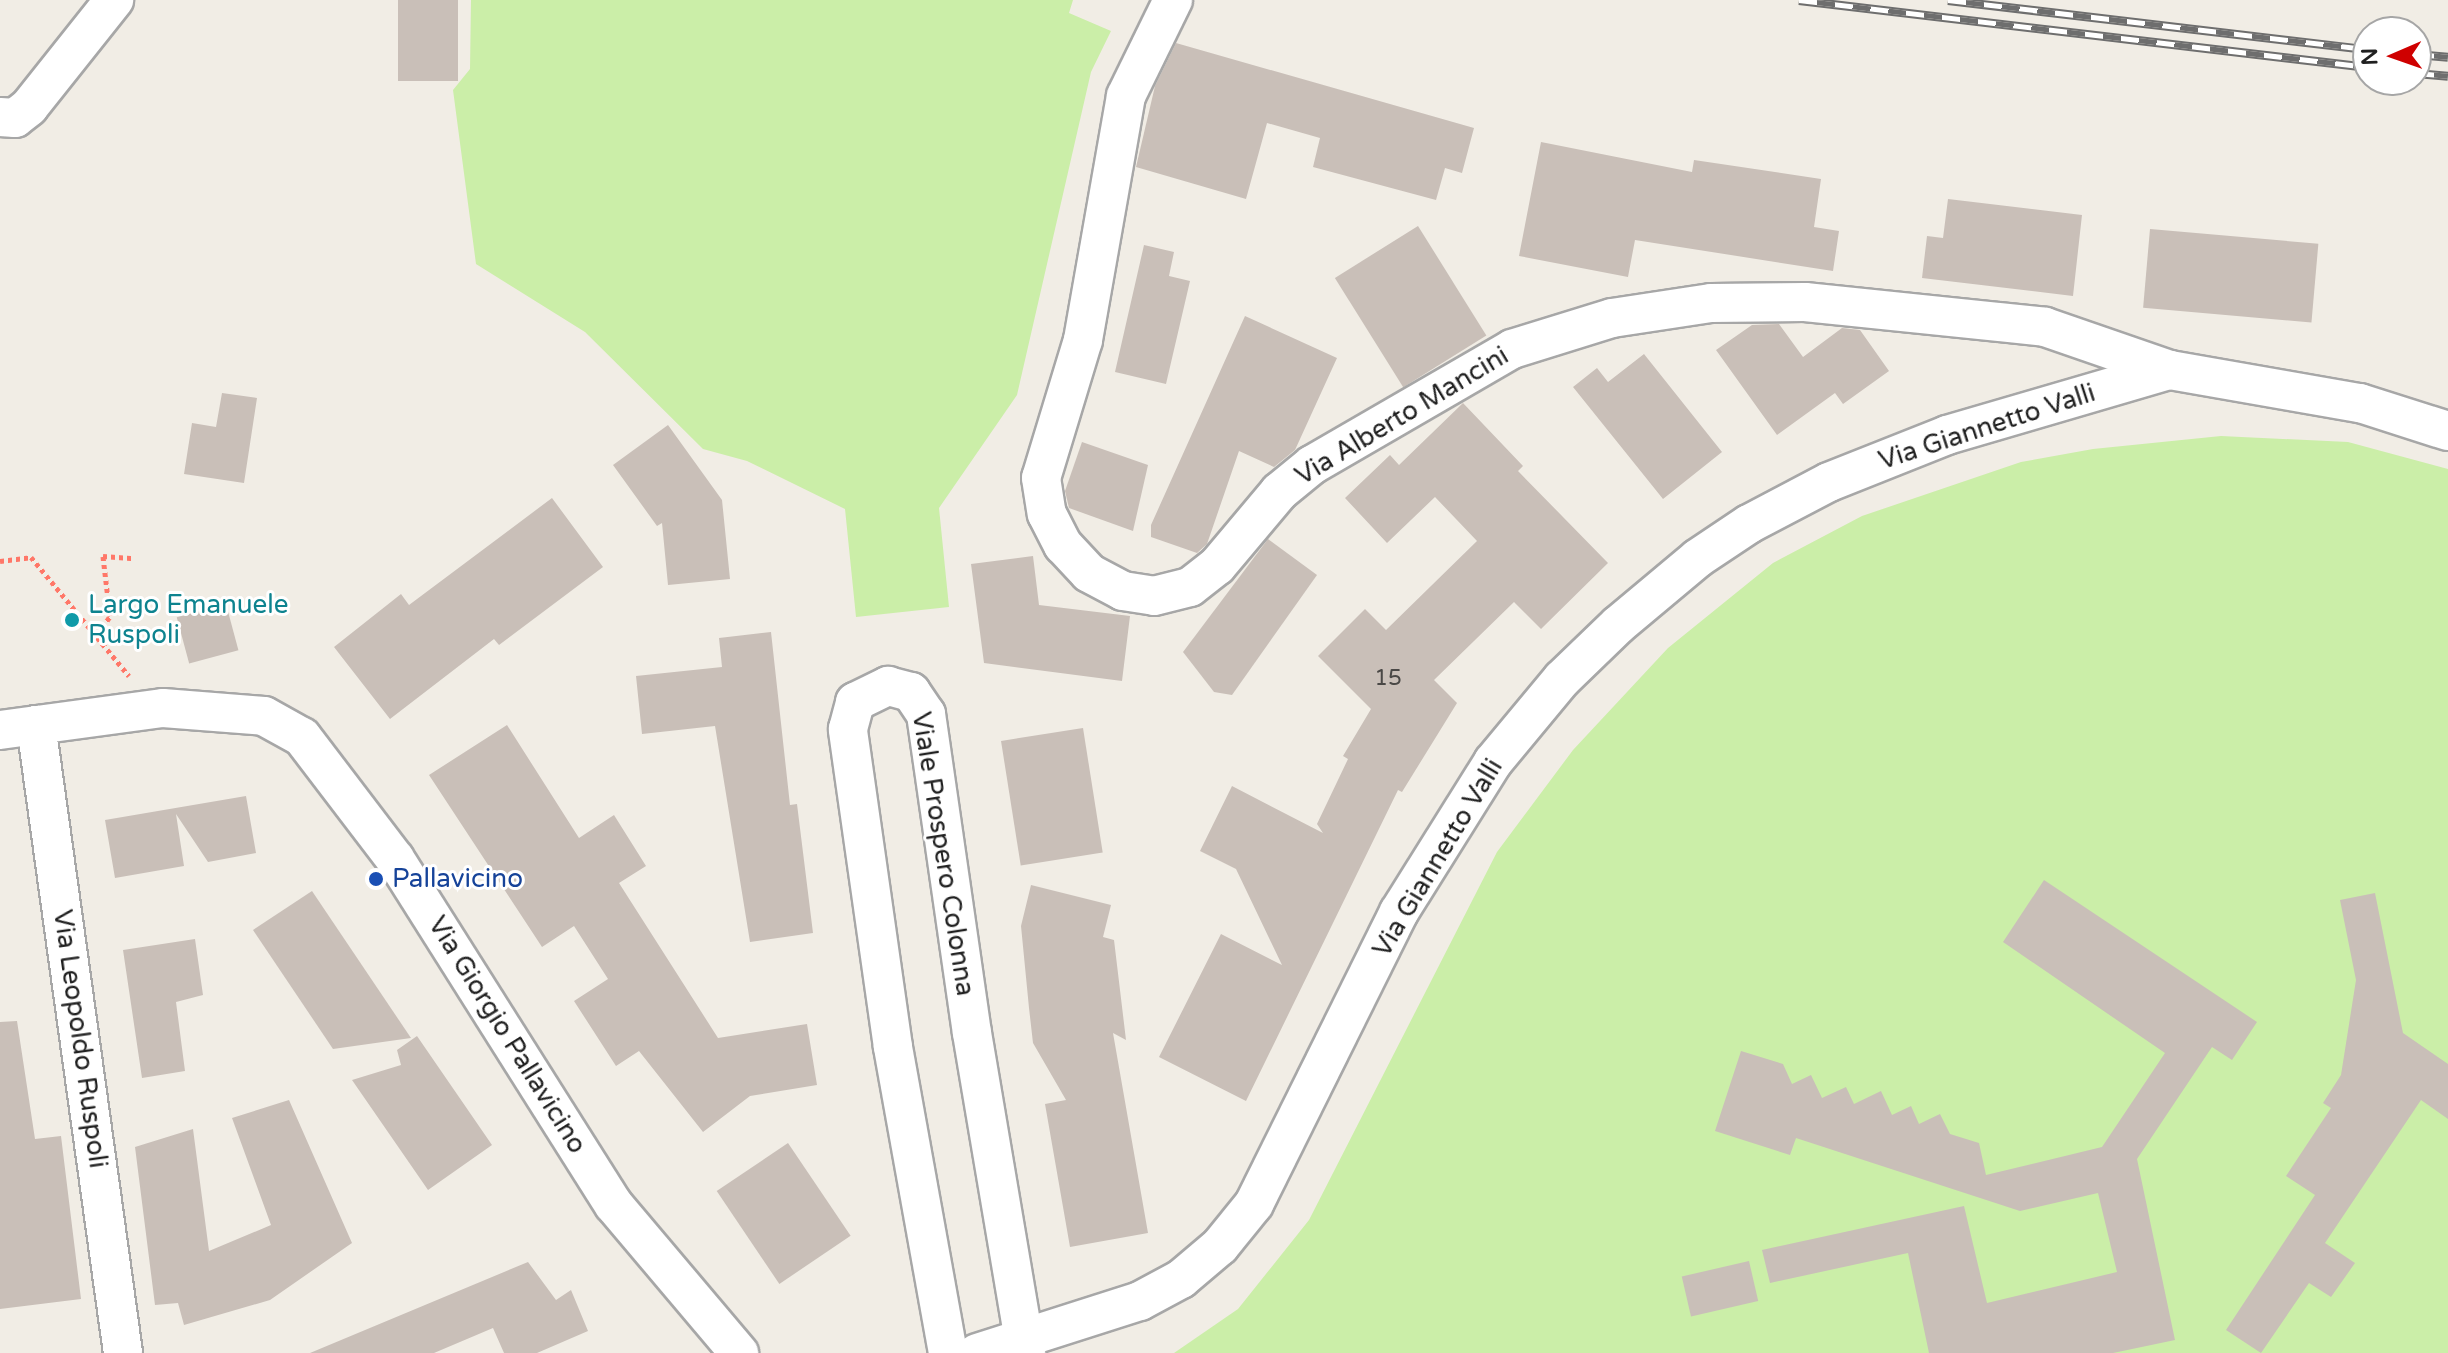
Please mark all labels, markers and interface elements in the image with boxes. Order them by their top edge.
north arrow [2352,16,2432,96]
text: N [2357,47,2383,66]
street label: Via Alberto Mancini [1290,340,1514,492]
street label: Via Giannetto Valli [1875,377,2099,477]
place label: Largo Emanuele Ruspoli [88,589,288,650]
marker: Largo Emanuele Ruspoli [63,611,81,629]
house number: 15 [1374,666,1402,692]
street label: Viale Prospero Colonna [905,710,981,998]
street label: Via Giannetto Valli [1367,753,1509,963]
place label: Pallavicino [392,863,523,895]
marker: Pallavicino [367,870,385,888]
street label: Via Leopoldo Ruspoli [46,908,114,1170]
street label: Via Giorgio Pallavicino [421,911,593,1159]

